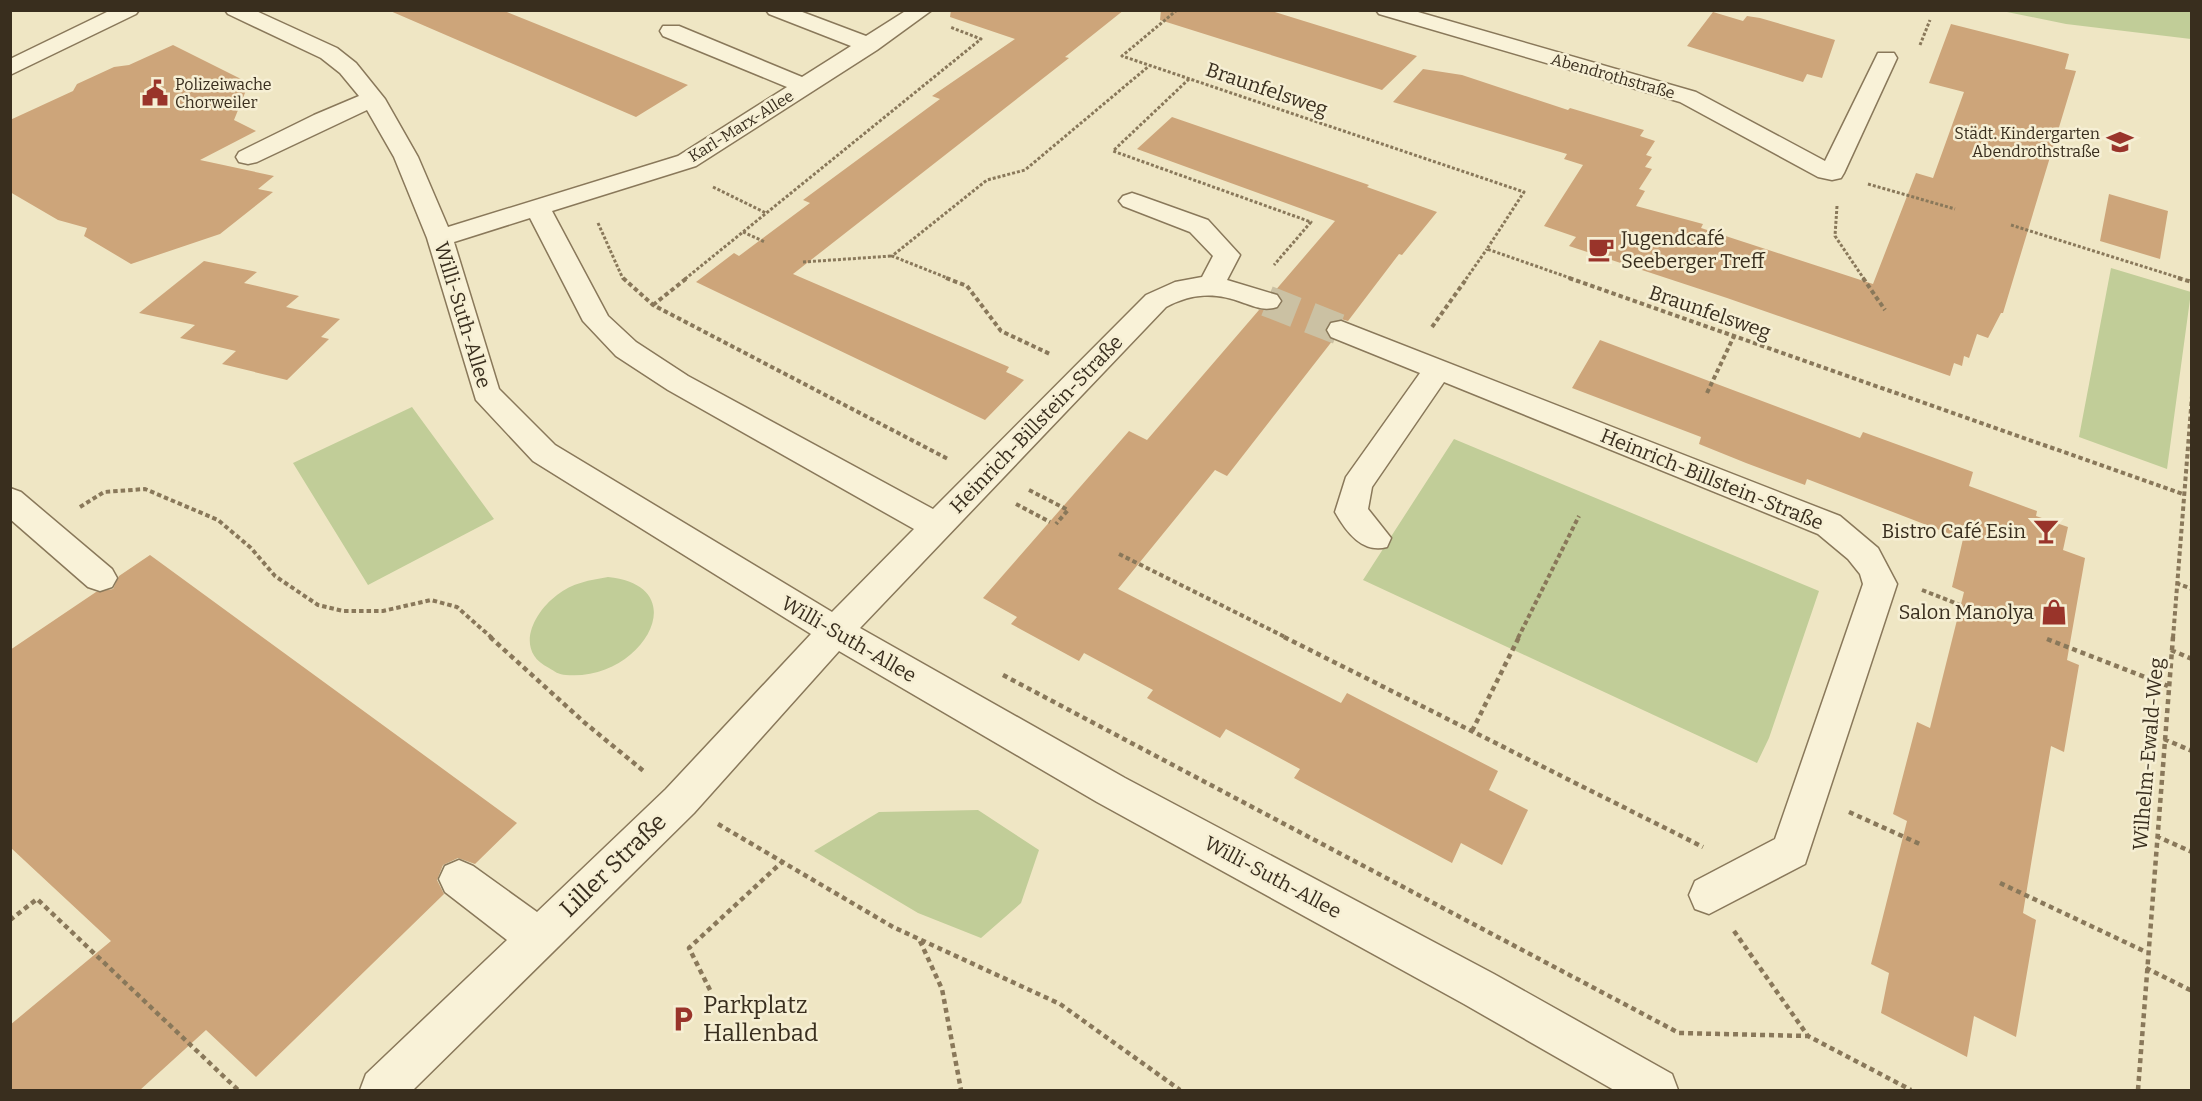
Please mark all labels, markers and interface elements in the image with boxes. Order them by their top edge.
street label: Abendrothstraße [1549,49,1677,103]
street label: Braunfelsweg [1203,57,1331,121]
place label: Polizeiwache Chorweiler [175,75,272,112]
public building icon: Polizeiwache Chorweiler [140,78,170,108]
street label: Karl-Marx-Allee [685,86,797,166]
place label: Städt. Kindergarten Abendrothstraße [1954,124,2100,161]
school or university icon: Städt. Kindergarten Abendrothstraße [2105,127,2135,157]
place label: Jugendcafé Seeberger Treff [1620,226,1766,273]
cafe icon: Jugendcafé Seeberger Treff [1586,234,1616,264]
street label: Willi-Suth-Allee [429,239,497,391]
street label: Braunfelsweg [1646,280,1774,344]
street label: Heinrich-Billstein-Straße [945,330,1127,518]
street label: Heinrich-Billstein-Straße [1597,423,1827,535]
bar icon: Bistro Café Esin [2031,516,2061,546]
place label: Bistro Café Esin [1881,519,2026,543]
street label: Willi-Suth-Allee [777,591,921,687]
shop icon: Salon Manolya [2039,597,2069,627]
place label: Salon Manolya [1898,600,2034,624]
street label: Wilhelm-Ewald-Weg [2128,656,2168,852]
street label: Liller Straße [554,807,672,923]
street label: Willi-Suth-Allee [1200,831,1346,923]
place label: Parkplatz Hallenbad [703,991,818,1047]
parking icon: Parkplatz Hallenbad [668,1004,698,1034]

